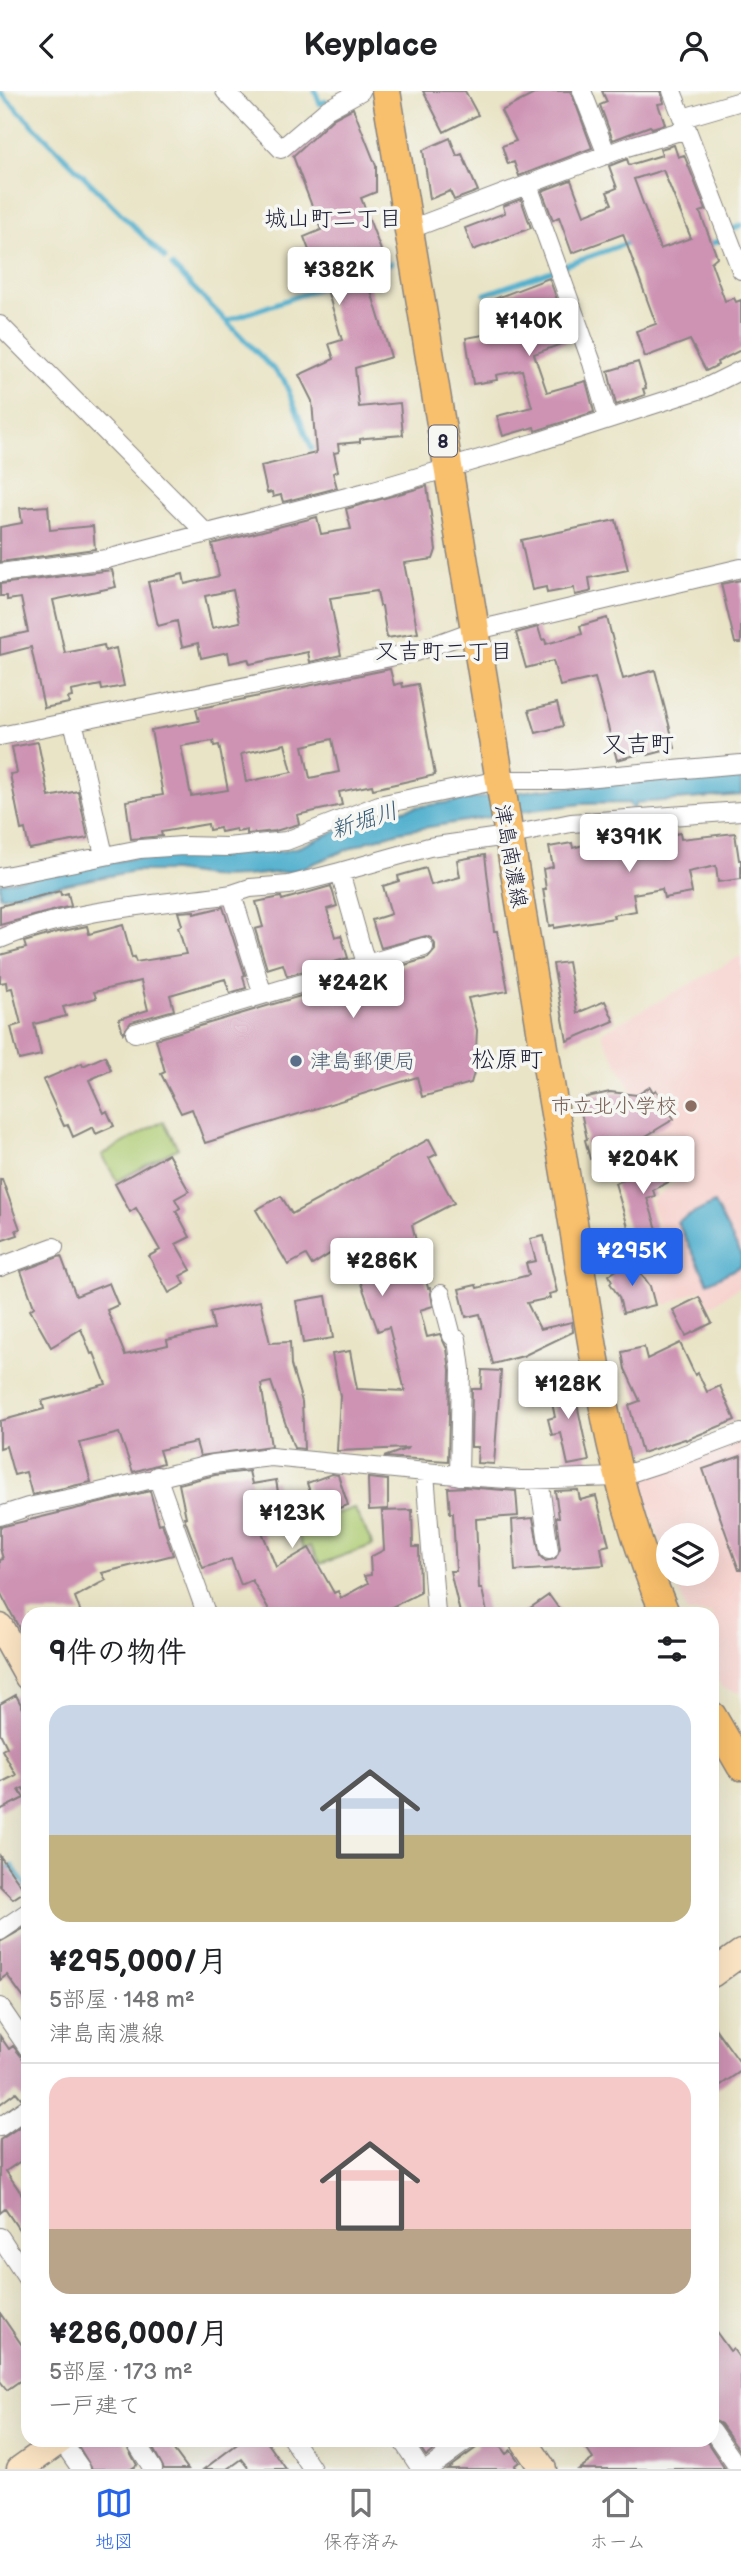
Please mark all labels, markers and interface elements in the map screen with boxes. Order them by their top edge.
text: Keyplace [303,26,438,65]
icon: back [28,27,66,65]
icon: person [675,27,713,65]
district label: 城山町二丁目 [264,205,402,233]
pin: ¥382K [290,247,388,307]
text: ¥382K [304,256,374,284]
pin: ¥140K [480,299,578,358]
text: ¥140K [495,307,563,335]
road number: 8 [429,425,457,457]
district label: 又吉町二丁目 [375,638,513,666]
district label: 又吉町 [602,730,674,759]
water label: 新堀川 [327,797,401,845]
street label: 津島南濃線 [489,802,532,910]
pin: ¥391K [580,815,678,874]
text: ¥391K [596,823,662,851]
pin: ¥242K [304,961,402,1020]
text: ¥242K [318,969,388,997]
district label: 松原町 [471,1045,543,1074]
place label: 津島郵便局 [310,1049,415,1074]
marker: 津島郵便局 [288,1053,304,1069]
place label: 市立北小学校 [551,1094,677,1119]
marker: 市立北小学校 [683,1098,699,1114]
pin: ¥204K [594,1137,692,1196]
text: ¥204K [607,1145,679,1173]
pin: ¥295K [583,1229,681,1288]
text: ¥295K [597,1237,667,1265]
pin: ¥286K [333,1239,431,1298]
text: ¥286K [346,1247,418,1275]
pin: ¥128K [519,1361,617,1421]
text: ¥128K [534,1370,602,1398]
pin: ¥123K [243,1491,341,1550]
text: ¥123K [259,1499,325,1527]
map controls [656,1523,719,1586]
button: layers [656,1523,719,1586]
icon: filters [653,1630,691,1668]
text: 9件の物件 [49,1635,187,1671]
icon: home [307,1751,433,1877]
text: ¥295,000/月 [49,1944,227,1980]
text: 5部屋 · 148 m² [49,1986,195,2014]
text: 津島南濃線 [49,2020,164,2048]
icon: home [307,2123,433,2249]
text: ¥286,000/月 [49,2316,229,2352]
text: 5部屋 · 173 m² [49,2358,193,2386]
text: 一戸建て [49,2392,141,2420]
tab: 地図 [95,2484,133,2554]
tab: 保存済み [323,2484,399,2554]
tab: ホーム [590,2484,646,2554]

